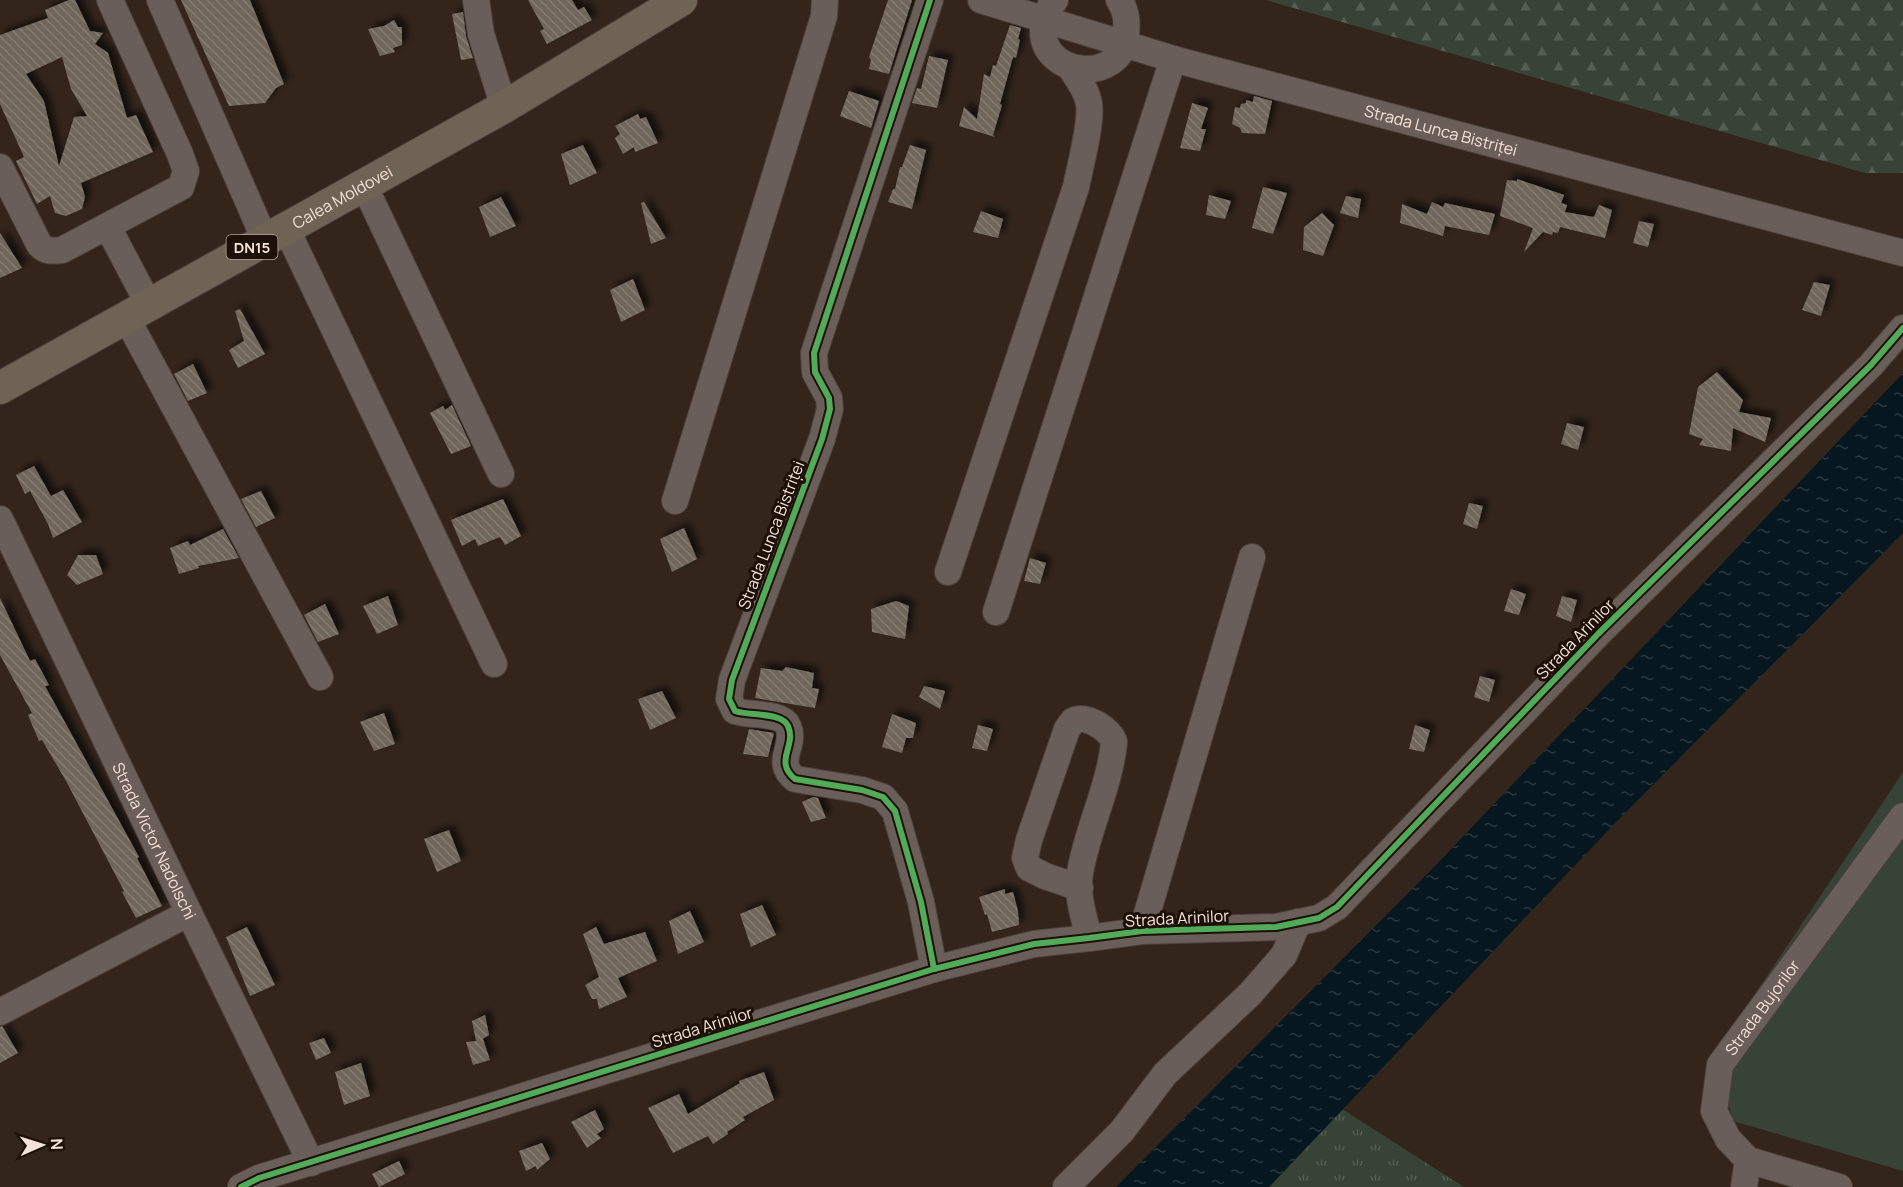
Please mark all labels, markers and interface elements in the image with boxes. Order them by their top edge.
street label: Strada Lunca Bistriței [1362,99,1520,161]
street label: Calea Moldovei [288,160,396,234]
road number: DN15 [226,235,278,259]
street label: Strada Lunca Bistriței [733,458,809,612]
street label: Strada Arinilor [1531,594,1619,684]
street label: Strada Victor Nadolschi [107,759,201,923]
street label: Strada Arinilor [1124,904,1230,932]
street label: Strada Bujorilor [1720,955,1805,1060]
street label: Strada Arinilor [649,1001,755,1053]
north arrow [12,1115,72,1175]
text: N [46,1138,68,1151]

